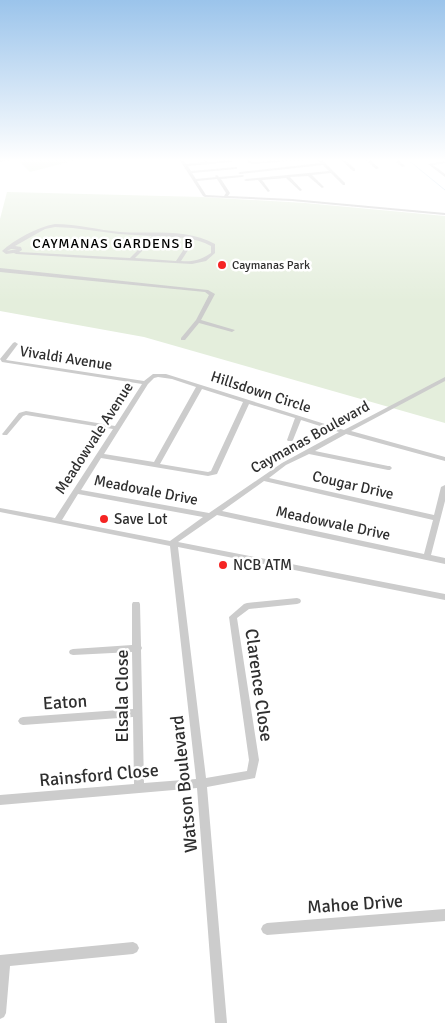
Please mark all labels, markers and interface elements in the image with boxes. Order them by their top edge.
district label: CAYMANAS GARDENS B [32,235,194,252]
place label: Caymanas Park [232,258,310,273]
marker: Caymanas Park [216,259,228,271]
street label: Vivaldi Avenue [18,342,114,374]
street label: Hillsdown Circle [209,367,313,417]
street label: Meadowvale Avenue [51,379,137,497]
street label: Caymanas Boulevard [247,397,373,477]
street label: Cougar Drive [311,467,395,503]
street label: Meadovale Drive [92,471,200,509]
street label: Meadowvale Drive [274,502,392,544]
place label: Save Lot [114,510,168,528]
marker: Save Lot [98,513,110,525]
place label: NCB ATM [233,556,292,574]
marker: NCB ATM [217,559,229,571]
street label: Clarence Close [240,627,278,743]
street label: Elsala Close [111,649,133,743]
street label: Eaton [42,689,88,715]
street label: Watson Boulevard [166,714,202,854]
street label: Rainsford Close [38,759,160,791]
street label: Mahoe Drive [306,890,404,918]

